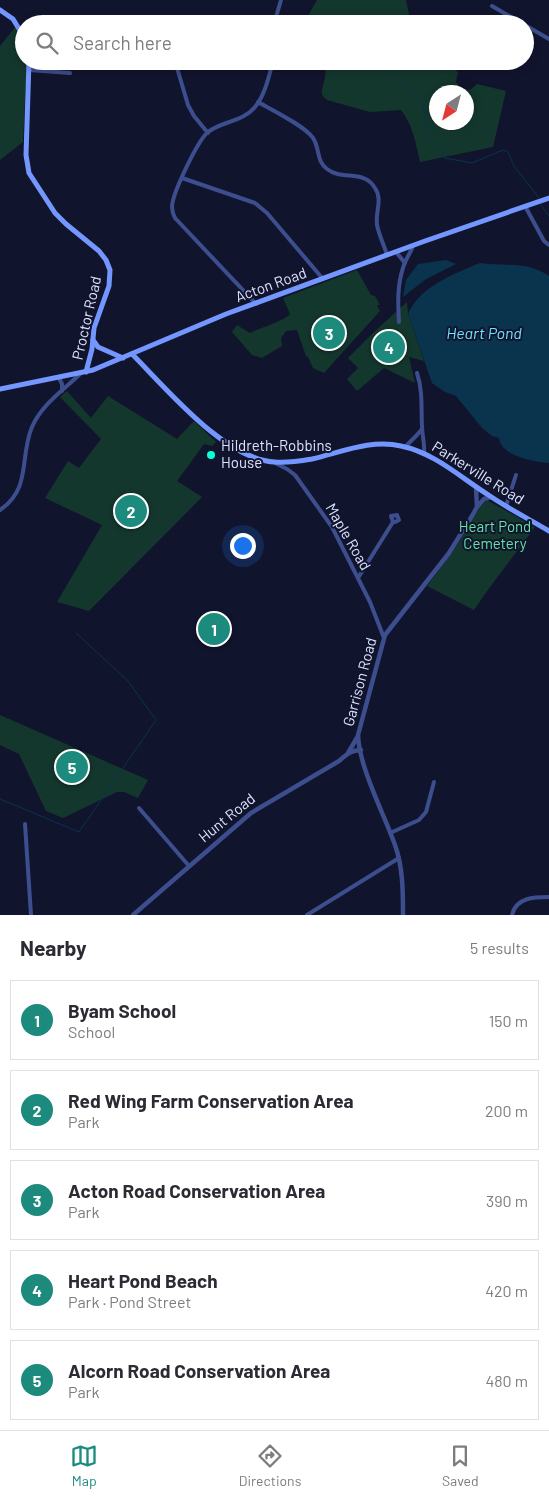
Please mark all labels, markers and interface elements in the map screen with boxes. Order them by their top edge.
search box [15,15,534,70]
icon: search [33,29,61,57]
text: Search here [73,31,172,54]
north arrow [429,85,474,130]
street label: Acton Road [233,263,309,305]
street label: Proctor Road [68,274,104,361]
pin: 3 [313,314,345,352]
water label: Heart Pond [446,323,522,342]
pin: 4 [373,328,405,366]
place label: Hildreth-Robbins House [221,436,332,471]
street label: Parkerville Road [429,437,528,508]
marker: Hildreth-Robbins House [205,449,217,461]
pin: 2 [115,492,147,530]
street label: Maple Road [323,500,375,573]
park label: Heart Pond Cemetery [459,517,531,552]
your location [230,533,256,559]
pin: 1 [198,610,230,648]
street label: Garrison Road [339,635,380,728]
pin: 5 [56,748,88,786]
street label: Hunt Road [194,789,258,845]
text: Nearby [20,935,86,960]
text: 5 results [470,938,529,957]
text: Byam School [68,999,176,1022]
text: 1 [34,1011,40,1030]
text: 150 m [489,1011,528,1030]
text: School [68,1022,115,1041]
text: Red Wing Farm Conservation Area [68,1089,353,1112]
text: 2 [33,1101,41,1120]
text: 200 m [485,1101,528,1120]
text: Park [68,1112,99,1131]
text: Acton Road Conservation Area [68,1179,325,1202]
text: 3 [33,1191,41,1210]
text: 390 m [486,1191,528,1210]
text: Park [68,1202,99,1221]
text: Heart Pond Beach [68,1269,218,1292]
text: 4 [32,1281,42,1300]
text: 420 m [485,1281,528,1300]
text: Park · Pond Street [68,1292,191,1311]
text: Alcorn Road Conservation Area [68,1359,330,1382]
text: 5 [33,1371,41,1390]
text: 480 m [485,1371,528,1390]
text: Park [68,1382,99,1401]
tab: Map [70,1442,98,1489]
tab: Directions [239,1442,301,1489]
tab: Saved [442,1442,479,1489]

